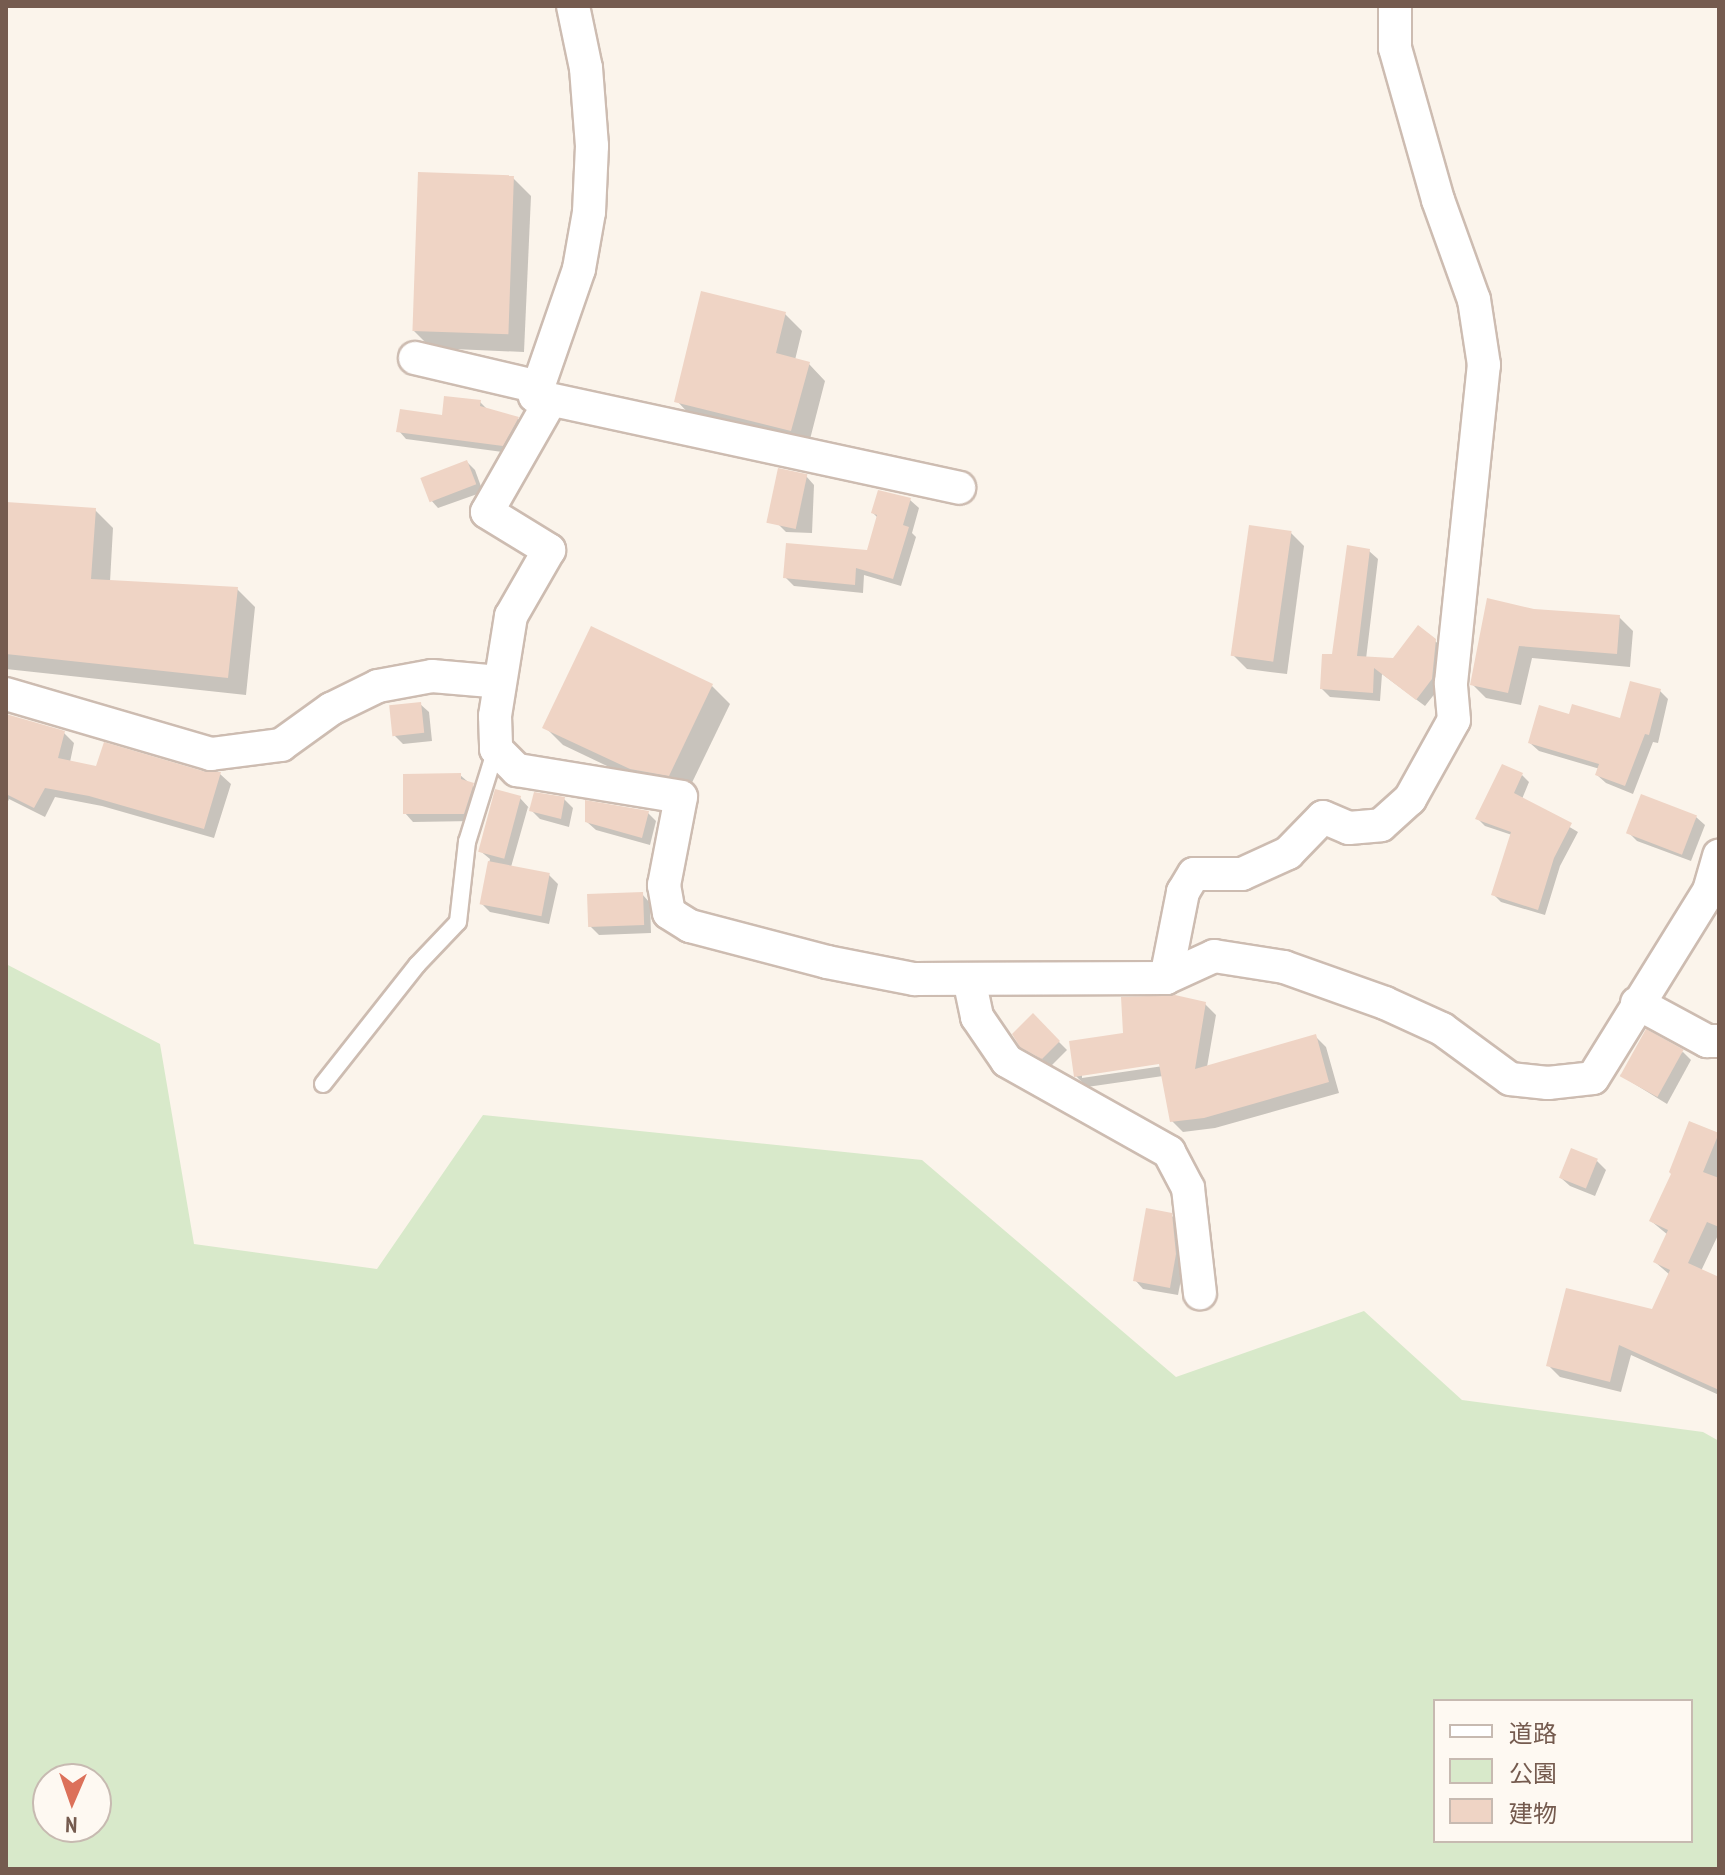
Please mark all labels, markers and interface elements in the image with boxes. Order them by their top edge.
legend [1433,1699,1693,1843]
text: 道路 [1509,1718,1557,1749]
text: 公園 [1509,1758,1557,1789]
north arrow [32,1763,112,1843]
text: 建物 [1509,1798,1557,1829]
text: N [65,1811,78,1839]

